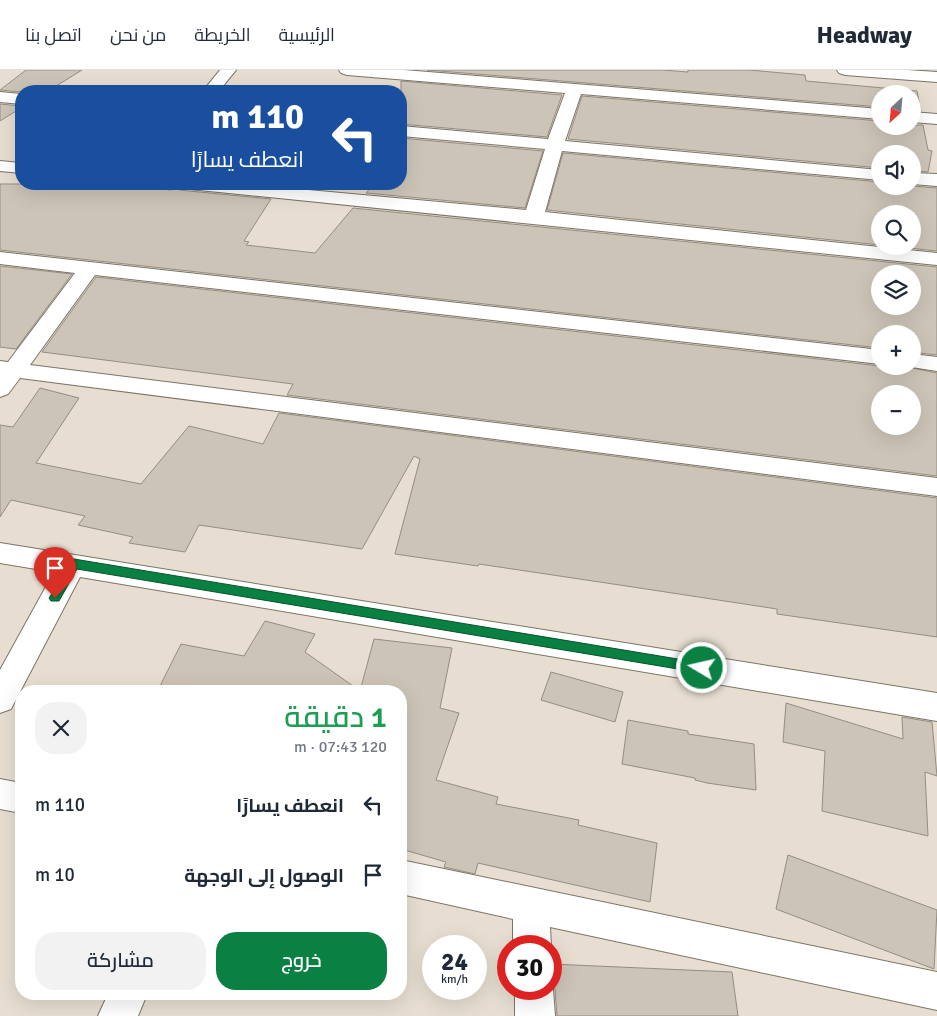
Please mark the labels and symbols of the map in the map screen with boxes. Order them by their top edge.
north arrow [871,85,921,135]
pin [34,547,76,598]
position arrow [675,641,727,693]
speed limit sign: 30 [497,935,562,1000]

